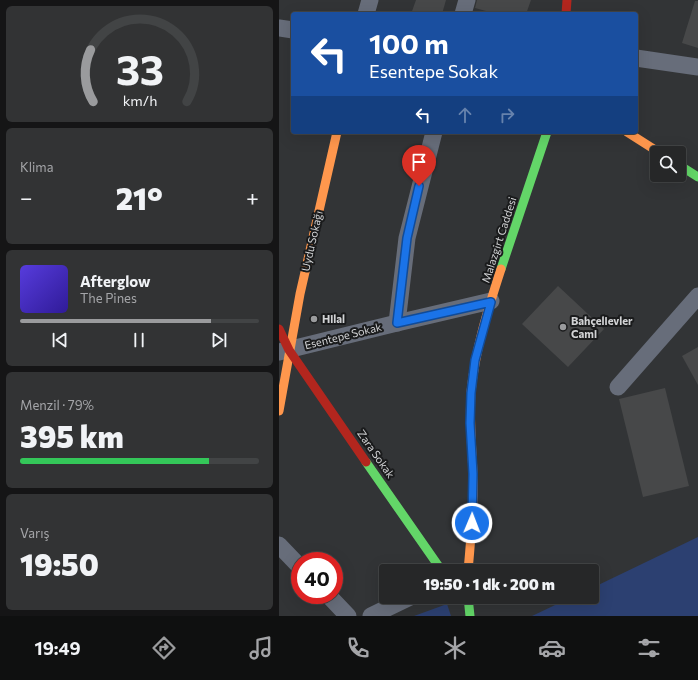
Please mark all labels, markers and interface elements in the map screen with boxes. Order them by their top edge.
text: 100 m [369,26,449,60]
icon: left [303,28,355,80]
text: 33 [115,43,164,94]
text: Esentepe Sokak [369,60,498,82]
text: km/h [122,91,157,109]
icon: left [412,104,434,126]
icon: ahead [454,104,476,126]
icon: right [496,104,518,126]
pin [402,145,436,186]
map controls [650,146,686,182]
button: search [650,146,686,182]
icon: arrive [408,151,430,173]
text: Klima [20,159,54,175]
text: 21° [116,179,163,216]
text: − [20,184,33,211]
text: + [246,184,259,211]
street label: Malazgirt Caddesi [478,195,519,284]
street label: Uydu Sokağı [298,209,325,272]
text: Afterglow [80,272,150,290]
text: The Pines [80,290,137,306]
place label: Hilal [322,312,345,325]
marker: Hilal [309,314,319,324]
place label: Bahçelievler Cami [571,314,633,340]
street label: Esentepe Sokak [303,320,383,351]
marker: Bahçelievler Cami [558,322,568,332]
icon: previous [49,329,71,351]
icon: pause [128,329,150,351]
icon: next [208,329,230,351]
text: Menzil · 79% [20,397,94,413]
text: 395 km [20,417,124,454]
street label: Zara Sokak [355,427,398,480]
position arrow [451,502,493,544]
text: Varış [20,525,50,541]
text: 19:50 [20,545,99,582]
speed limit sign: 40 [291,552,343,604]
text: 19:50 · 1 dk · 200 m [423,575,555,593]
icon: directions [150,634,178,662]
icon: music [247,634,275,662]
icon: phone [344,634,372,662]
icon: climate [441,634,469,662]
icon: car [538,634,566,662]
icon: filters [635,634,663,662]
text: 19:49 [35,637,81,659]

